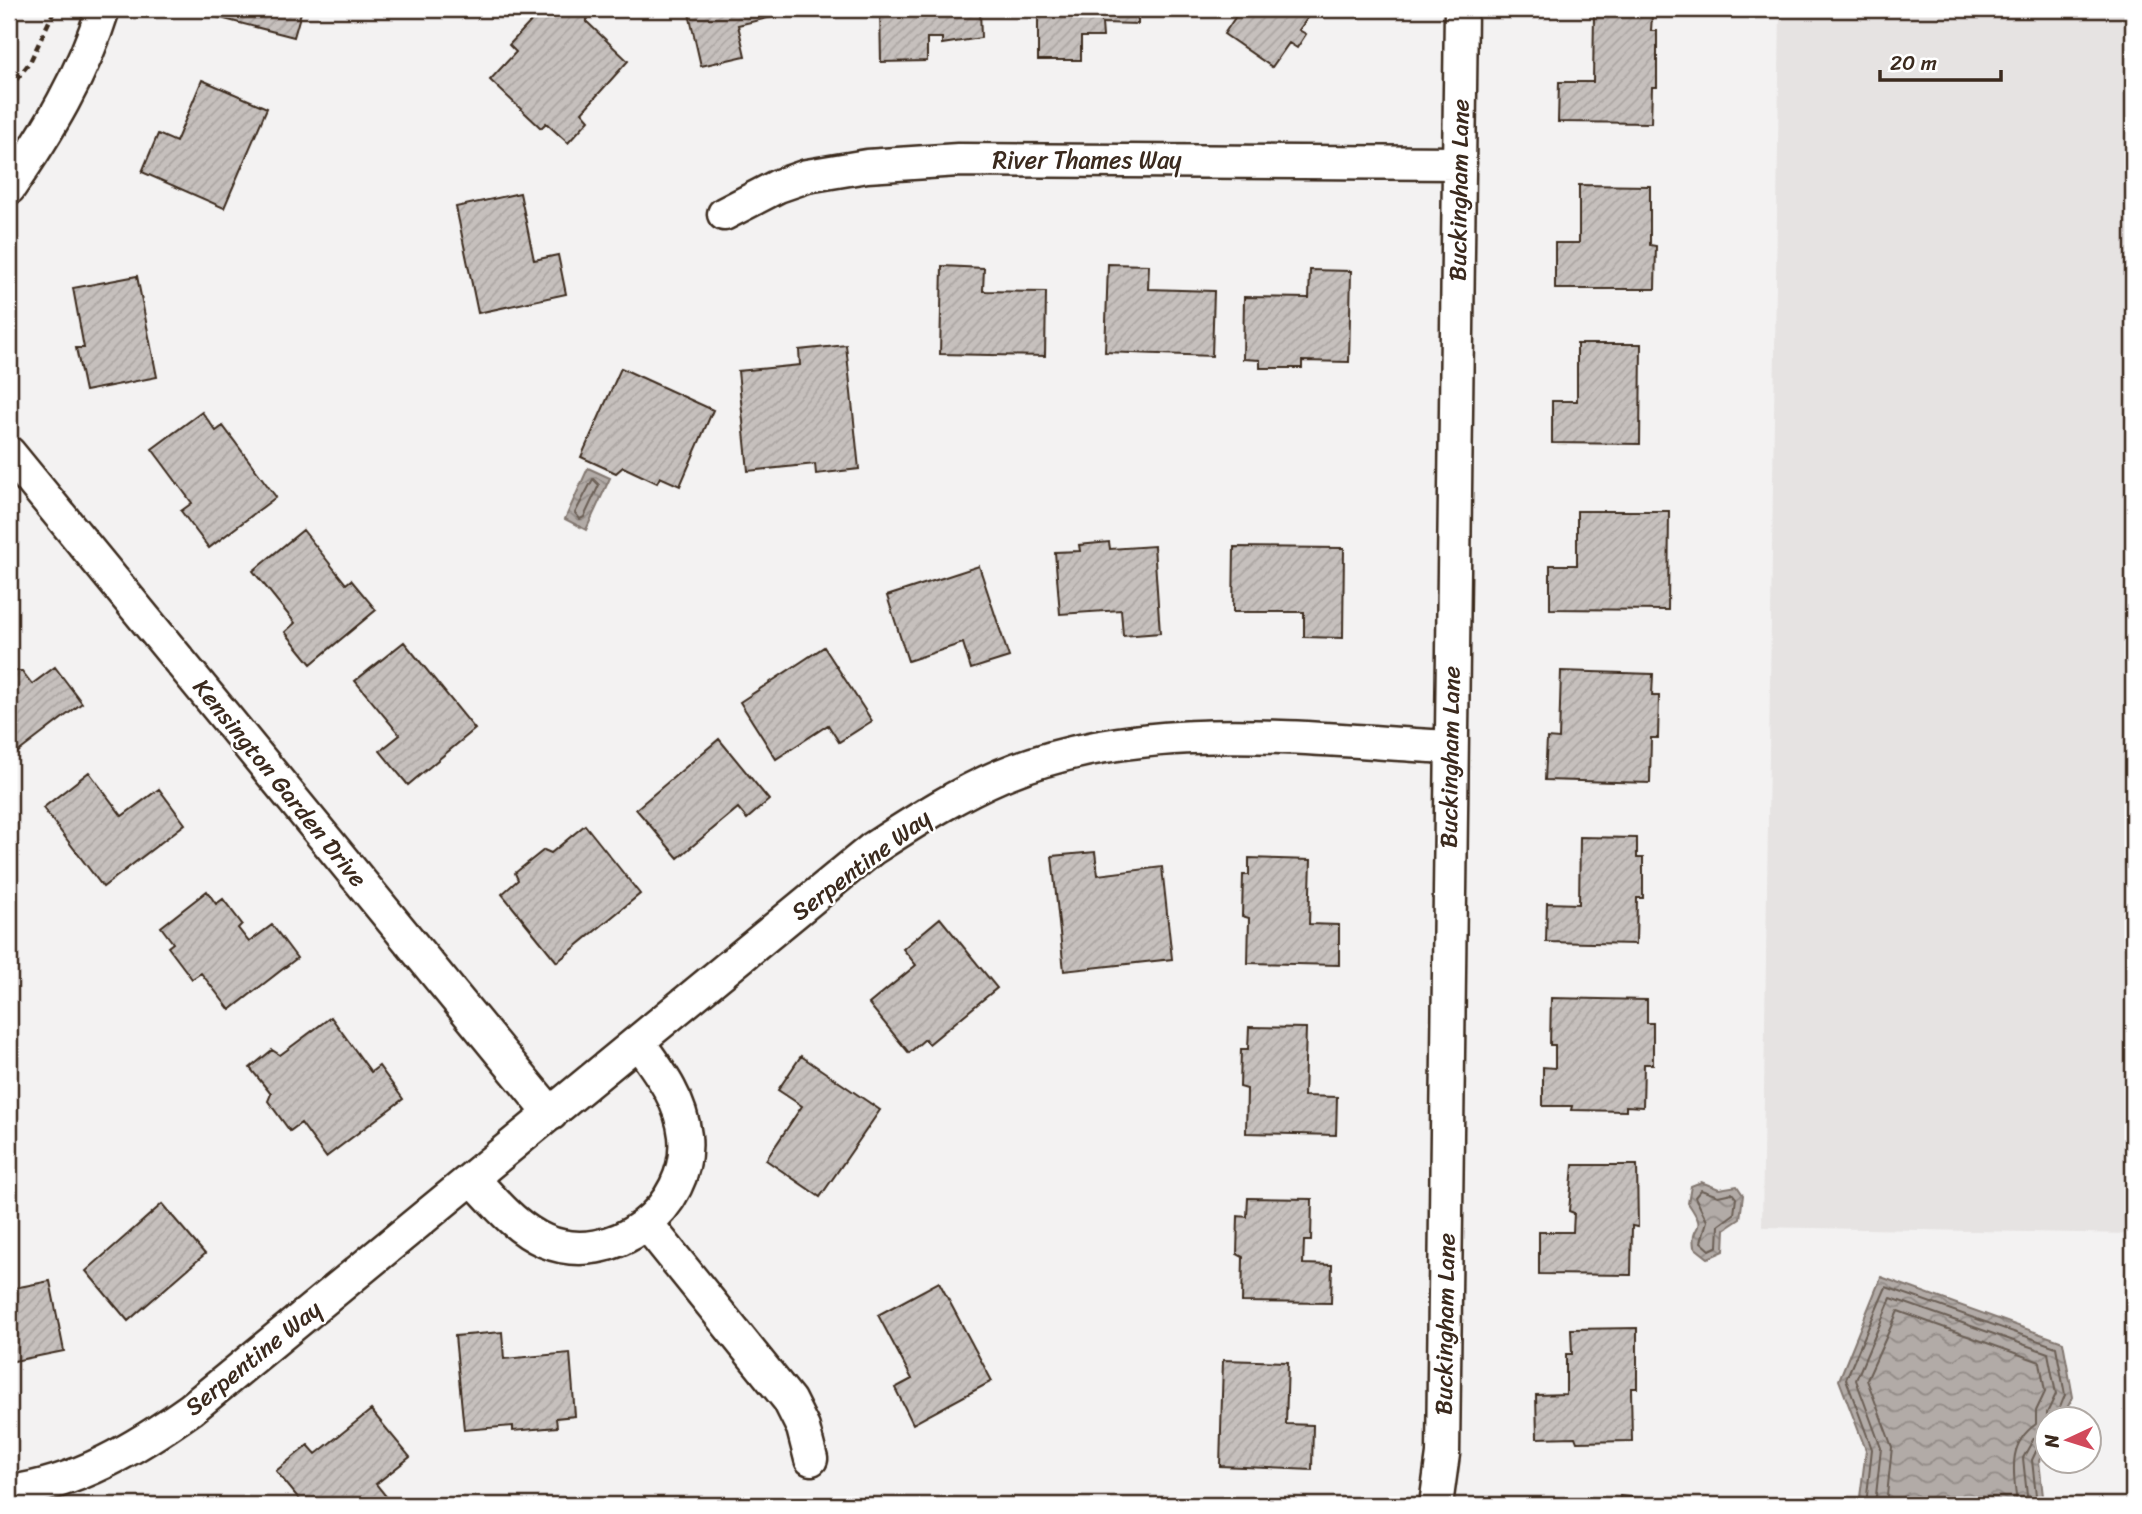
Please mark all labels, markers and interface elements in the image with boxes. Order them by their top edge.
scale bar [1880,38,2000,82]
text: 20 m [1890,44,1937,82]
street label: Buckingham Lane [1436,99,1482,281]
street label: River Thames Way [992,139,1182,181]
street label: Buckingham Lane [1427,666,1473,848]
street label: Kensington Garden Drive [182,669,378,897]
street label: Serpentine Way [782,798,941,932]
street label: Buckingham Lane [1422,1233,1468,1415]
street label: Serpentine Way [175,1289,332,1427]
north arrow [2034,1406,2104,1476]
text: N [2035,1433,2069,1450]

